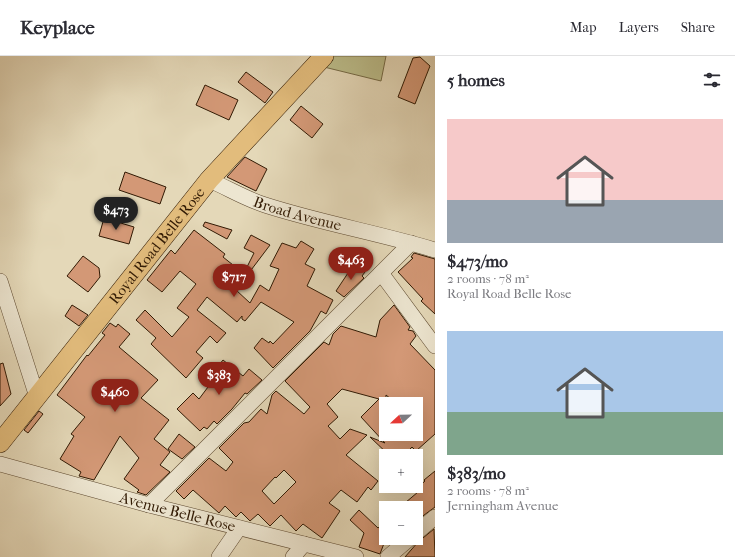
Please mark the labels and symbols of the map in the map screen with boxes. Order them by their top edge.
street label: Royal Road Belle Rose [105,183,209,308]
street label: Broad Avenue [251,193,344,235]
pin: $473 [92,197,140,231]
pin: $463 [327,247,375,281]
pin: $717 [210,264,258,298]
pin: $383 [195,362,243,396]
pin: $460 [91,379,139,413]
north arrow [379,397,423,441]
street label: Avenue Belle Rose [117,488,238,536]

